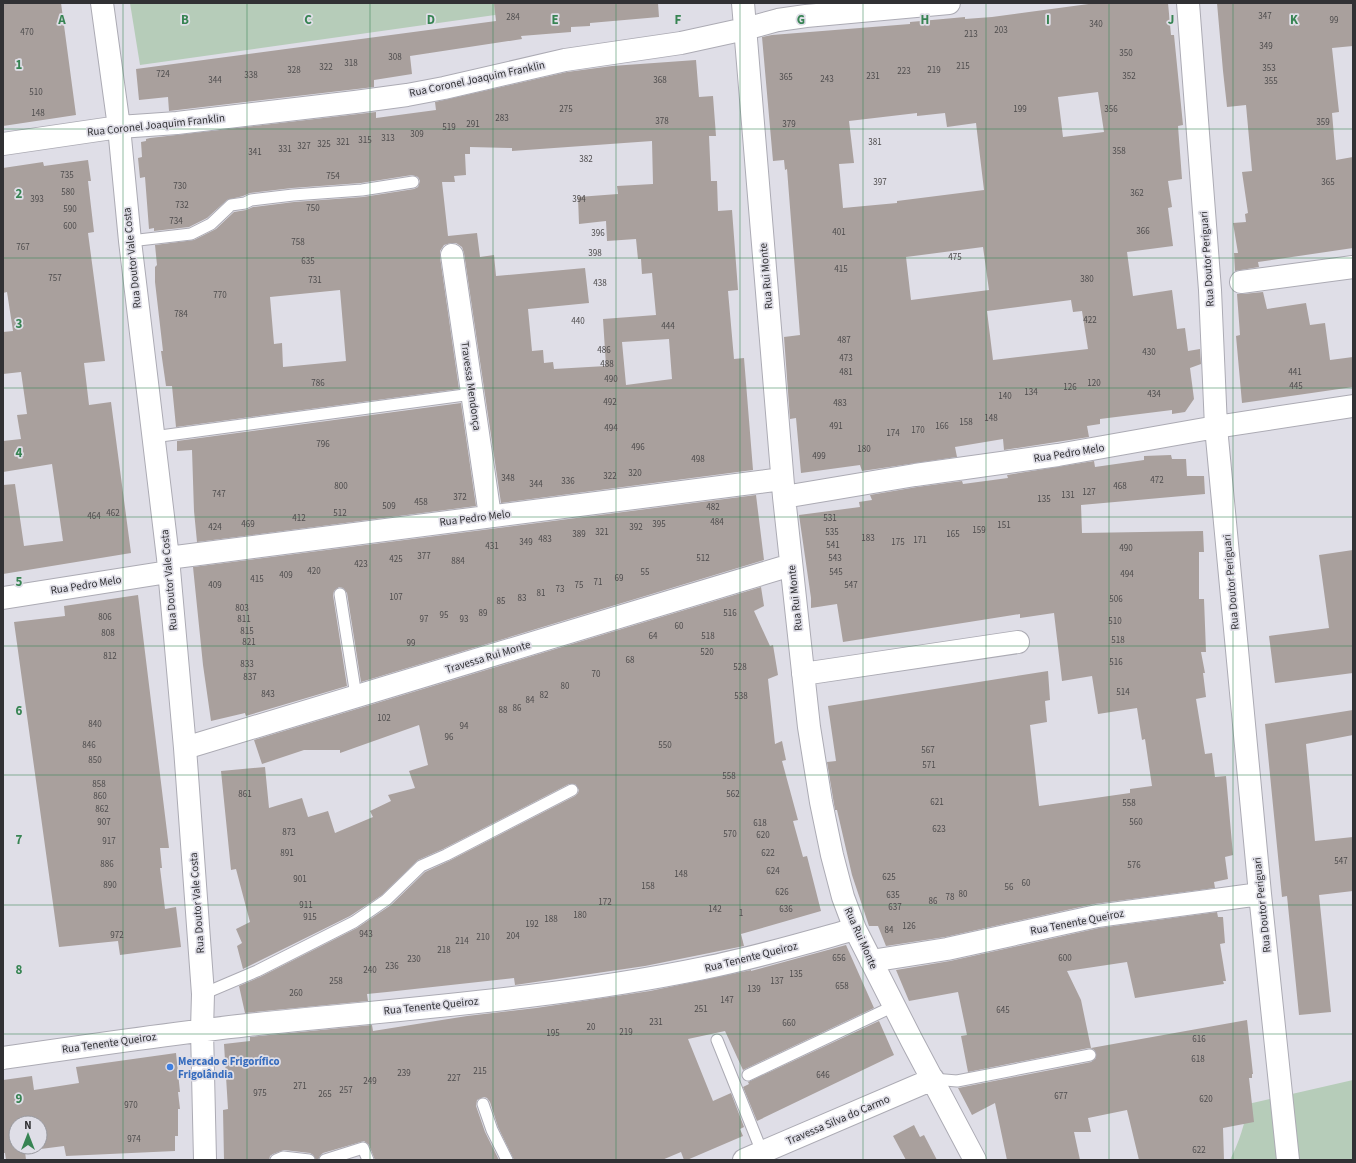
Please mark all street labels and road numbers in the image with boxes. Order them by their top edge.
street label: Rua Coronel Joaquim Franklin [408,57,546,101]
street label: Rua Coronel Joaquim Franklin [86,110,226,140]
street label: Rua Doutor Vale Costa [119,207,145,309]
street label: Rua Doutor Periguari [1196,211,1218,307]
street label: Rua Rui Monte [756,242,776,310]
street label: Travessa Mendonça [457,340,485,432]
street label: Rua Pedro Melo [1032,440,1106,466]
street label: Rua Pedro Melo [439,506,511,530]
street label: Rua Doutor Vale Costa [157,529,181,631]
street label: Rua Doutor Periguari [1219,534,1243,630]
street label: Rua Rui Monte [784,564,806,632]
street label: Rua Pedro Melo [49,572,123,598]
street label: Travessa Rui Monte [444,637,533,677]
street label: Rua Doutor Vale Costa [186,852,208,954]
street label: Rua Doutor Periguari [1250,857,1274,953]
street label: Rua Rui Monte [841,905,882,972]
street label: Rua Tenente Queiroz [1029,906,1125,938]
street label: Rua Tenente Queiroz [703,938,799,976]
street label: Rua Tenente Queiroz [383,994,479,1018]
street label: Rua Tenente Queiroz [61,1029,157,1057]
street label: Travessa Silva do Carmo [784,1091,892,1149]

